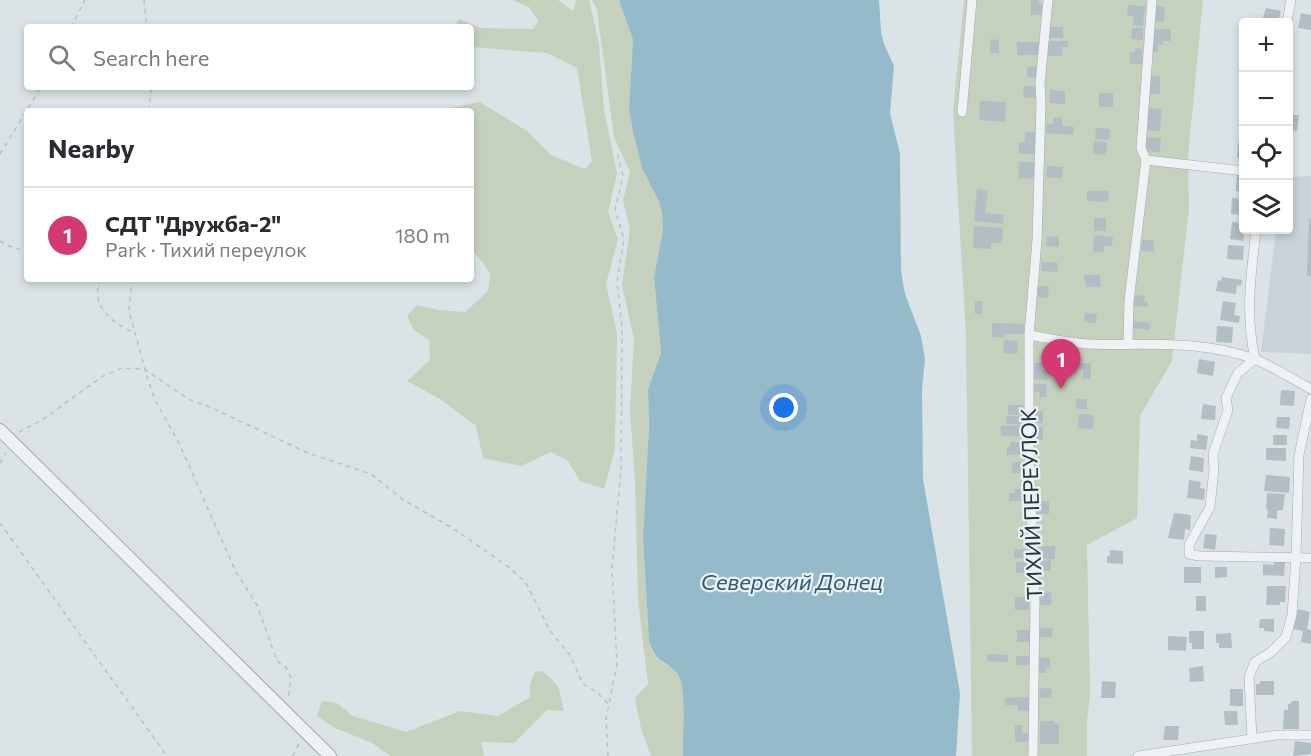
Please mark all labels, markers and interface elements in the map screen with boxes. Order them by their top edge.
map controls [1239,18,1293,234]
button: + [1239,18,1293,72]
search box [24,24,474,90]
icon: search [45,41,78,74]
text: Search here [93,44,209,71]
button: − [1239,72,1293,126]
button: locate [1239,126,1293,180]
text: Nearby [48,132,135,163]
button: layers [1239,180,1293,234]
text: СДТ "Дружба-2" [105,210,281,237]
text: 1 [63,223,72,247]
text: 180 m [395,223,450,247]
text: Park · Тихий переулок [105,237,307,261]
pin: 1 [1042,340,1080,389]
your location [769,393,798,422]
street label: ТИХИЙ ПЕРЕУЛОК [1015,408,1046,601]
water label: Северский Донец [701,568,883,595]

